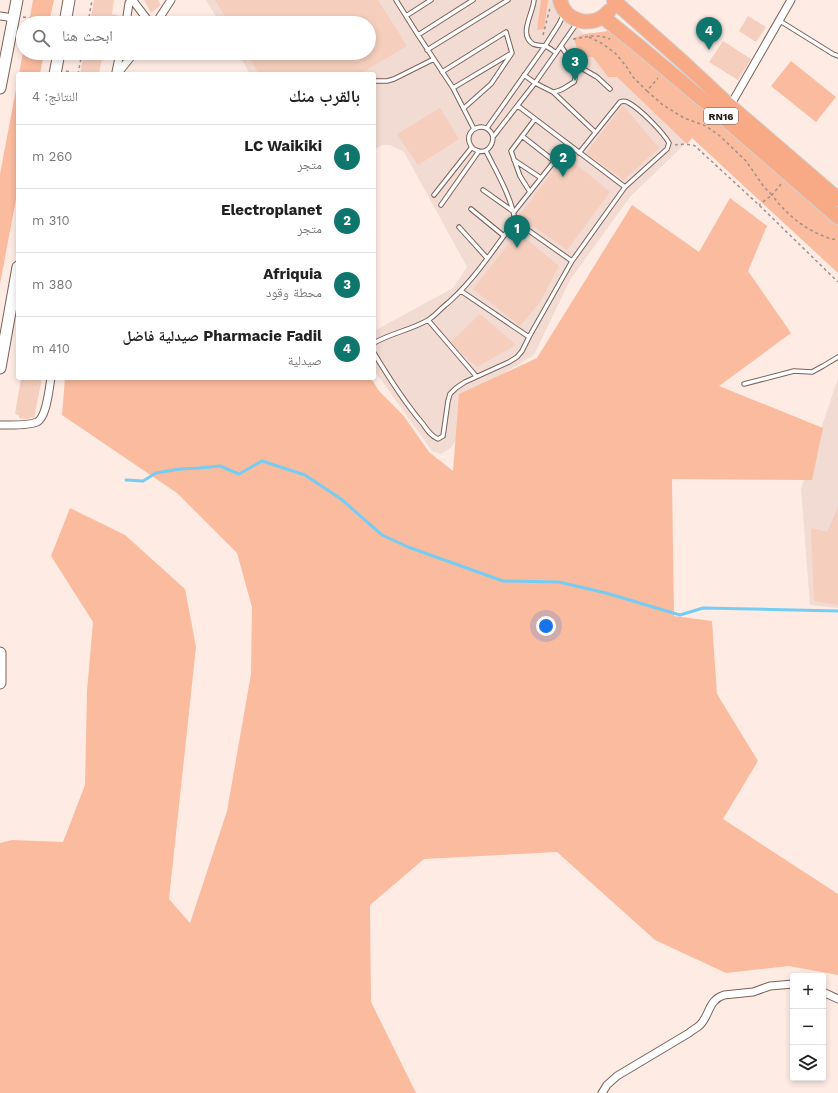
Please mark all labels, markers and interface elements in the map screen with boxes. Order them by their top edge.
search box [16,16,376,60]
pin: 4 [696,17,722,50]
icon: search [30,27,52,49]
text: ابحث هنا [62,27,113,45]
pin: 3 [562,48,588,81]
text: بالقرب منك [289,86,360,106]
text: النتائج: 4 [32,89,78,104]
road number: RN16 [704,108,738,124]
text: LC Waikiki [244,137,322,155]
pin: 2 [550,144,576,177]
text: 260 m [32,149,72,164]
text: 1 [344,149,350,164]
text: متجر [297,157,322,172]
text: Electroplanet [221,201,322,219]
text: 310 m [32,213,70,228]
text: 2 [343,213,351,228]
pin: 1 [504,215,530,248]
text: متجر [297,221,322,236]
text: Afriquia [263,265,322,283]
text: 380 m [32,277,73,292]
text: 3 [343,277,351,292]
text: محطة وقود [266,285,322,300]
text: Pharmacie Fadil صيدلية فاضل [122,327,322,345]
text: 410 m [32,341,70,356]
text: 4 [343,341,351,356]
text: صيدلية [288,353,322,368]
your location [536,616,556,636]
map controls [790,973,826,1081]
button: + [790,973,826,1009]
button: − [790,1009,826,1045]
button: layers [790,1045,826,1081]

